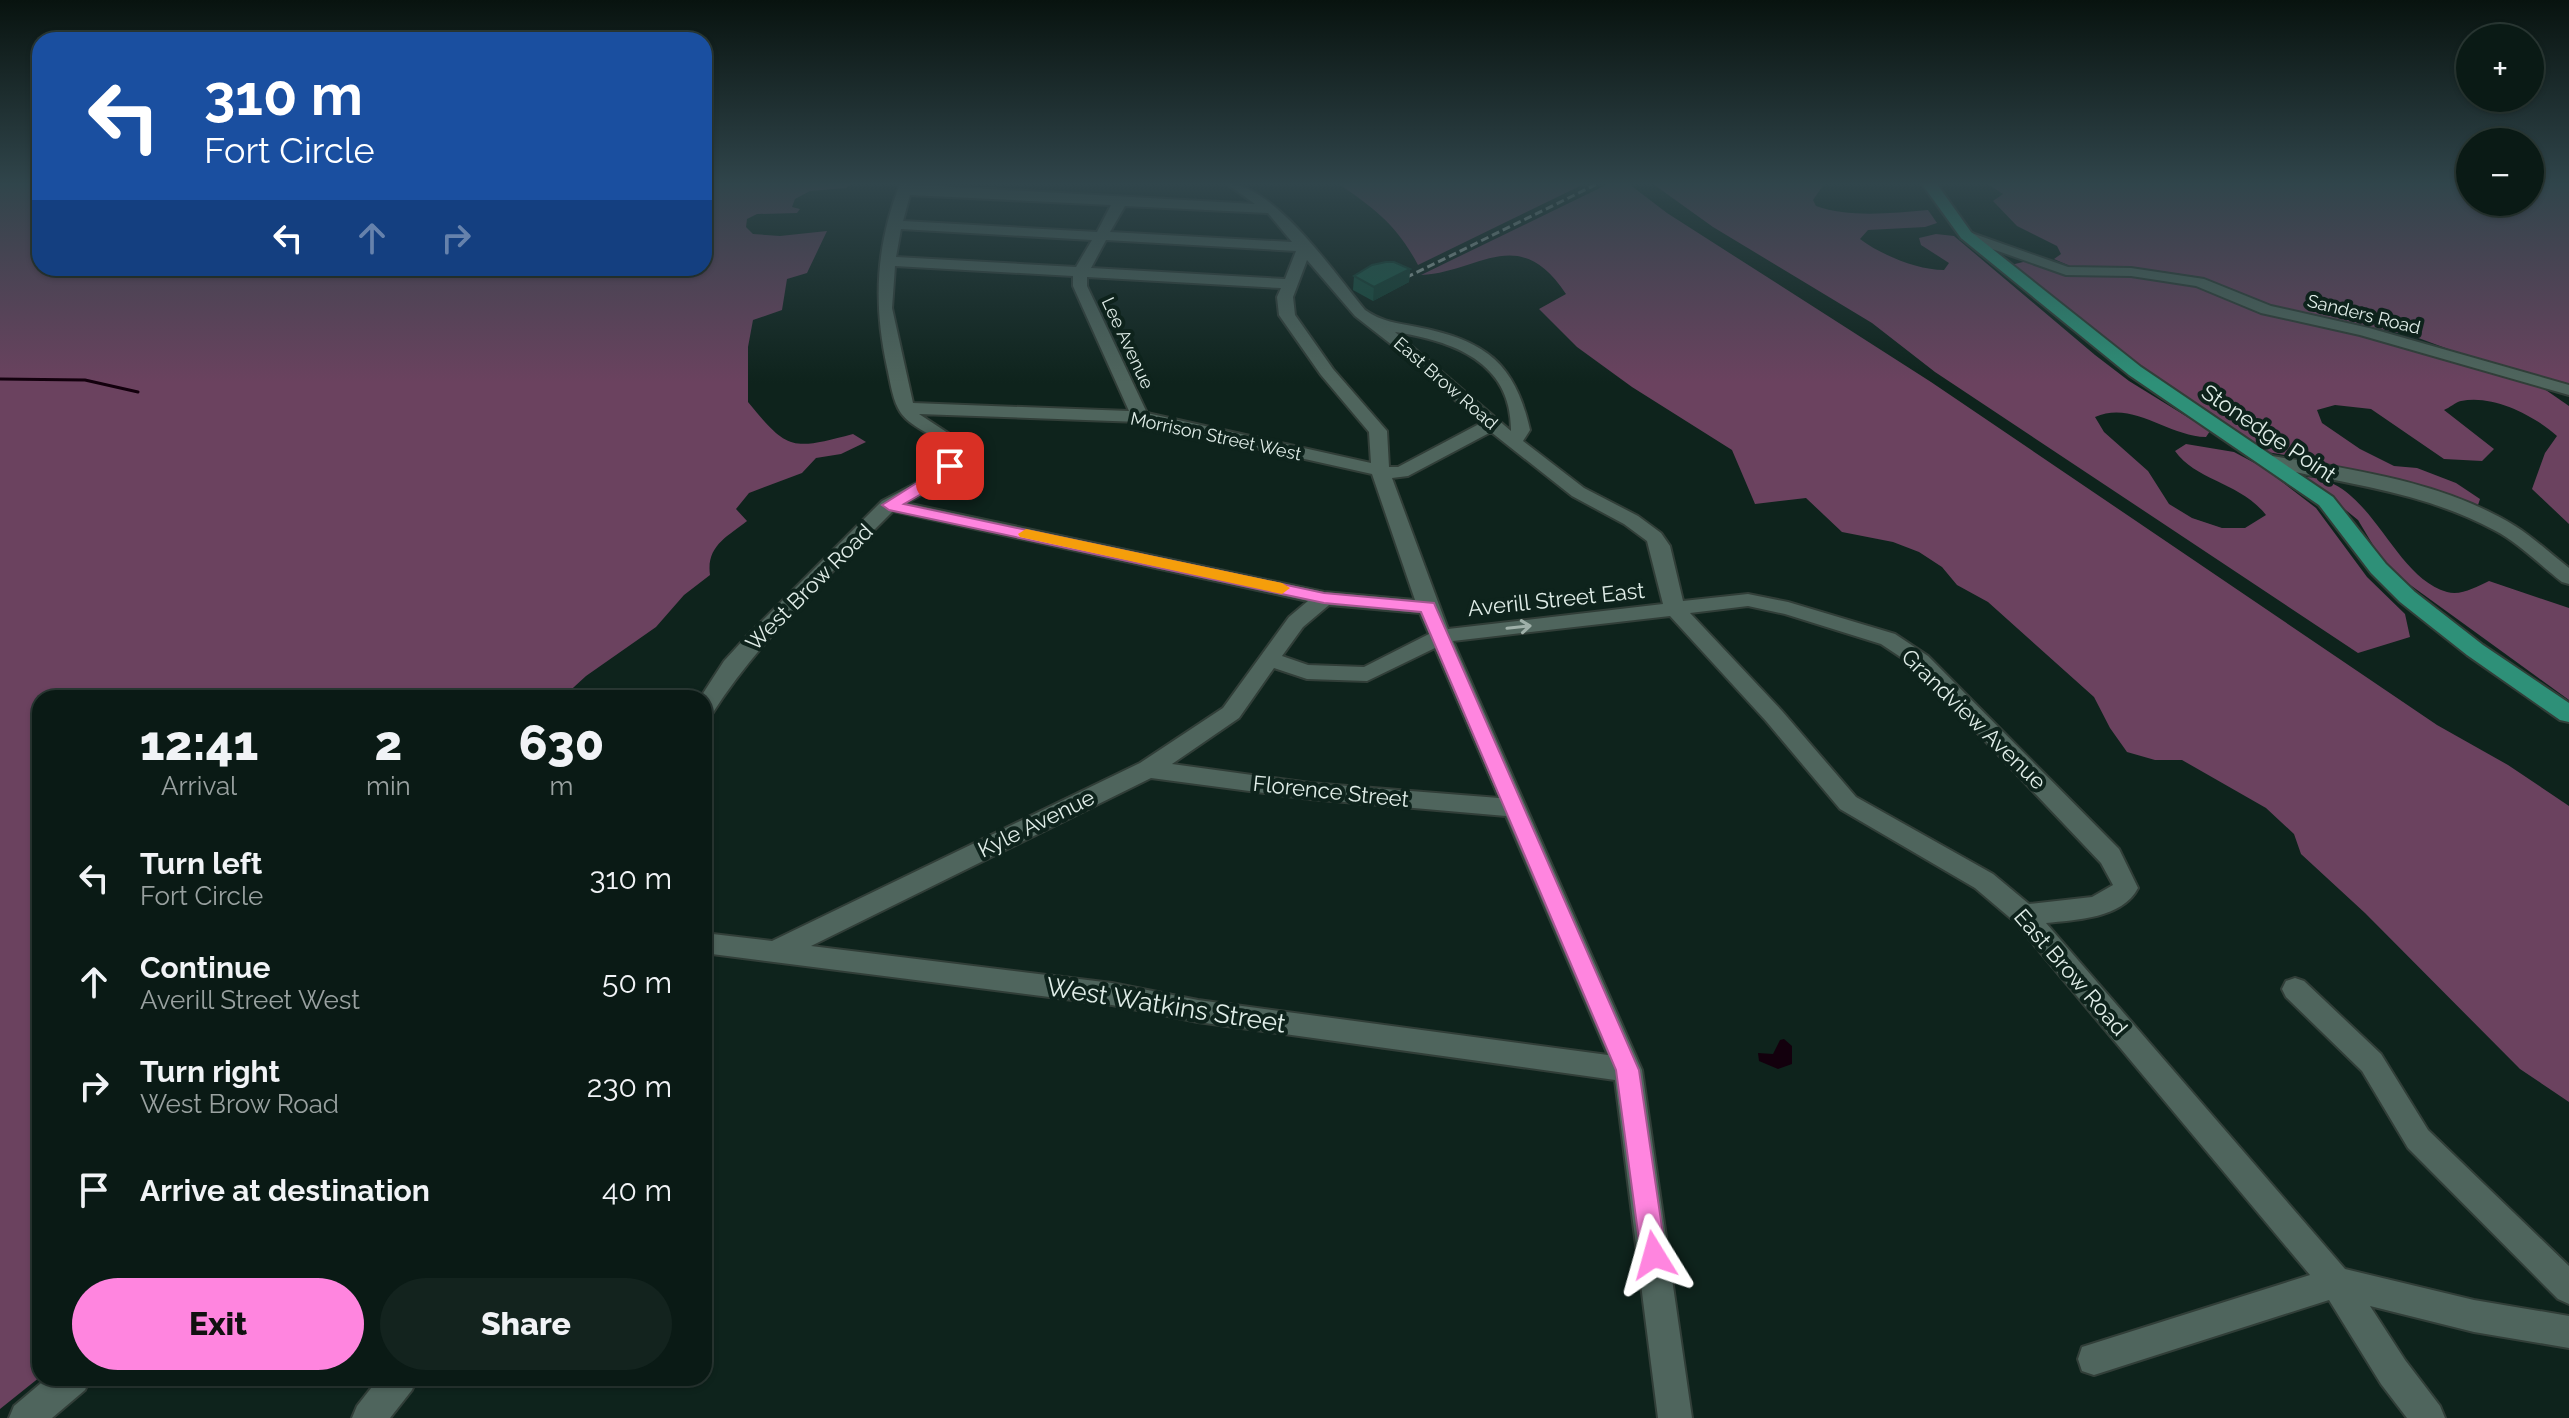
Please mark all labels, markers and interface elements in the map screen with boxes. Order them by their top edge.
map controls [2456,24,2544,216]
button: + [2456,24,2544,112]
text: 310 m [204,62,363,128]
icon: left [72,64,176,168]
button: − [2456,128,2544,216]
text: Fort Circle [204,129,375,171]
icon: left [266,216,310,260]
icon: ahead [350,216,394,260]
icon: right [434,216,478,260]
street label: Sanders Road [2305,290,2423,338]
street label: Lee Avenue [1098,294,1159,393]
street label: East Brow Road [1390,332,1502,434]
street label: Stonedge Point [2197,378,2342,488]
street label: Morrison Street West [1129,408,1303,464]
pin [916,432,984,500]
icon: arrive [928,444,972,488]
street label: West Brow Road [740,518,878,656]
street label: Averill Street East [1466,577,1646,621]
one-way arrow [1505,620,1532,635]
street label: Grandview Avenue [1896,643,2052,795]
text: 12:41 [140,715,258,771]
text: 2 [375,715,402,771]
text: 630 [519,715,604,771]
street label: Florence Street [1252,770,1411,812]
text: Arrival [161,771,237,801]
text: min [366,771,411,801]
text: m [549,771,573,801]
street label: Kyle Avenue [974,784,1099,862]
text: Turn left [140,846,262,881]
icon: left [72,856,116,900]
text: 310 m [590,861,672,896]
text: Fort Circle [140,881,263,911]
street label: East Brow Road [2009,903,2133,1041]
text: Continue [140,950,271,985]
icon: ahead [72,960,116,1004]
text: 50 m [602,965,672,1000]
street label: West Watkins Street [1044,971,1288,1039]
text: Averill Street West [140,985,360,1015]
text: Turn right [140,1054,280,1089]
icon: right [72,1064,116,1108]
text: 230 m [587,1069,672,1104]
text: West Brow Road [140,1089,339,1119]
icon: arrive [72,1168,116,1212]
text: Arrive at destination [140,1173,430,1208]
text: 40 m [602,1173,672,1208]
position arrow [1612,1213,1696,1297]
button: Exit [72,1278,364,1370]
button: Share [380,1278,672,1370]

